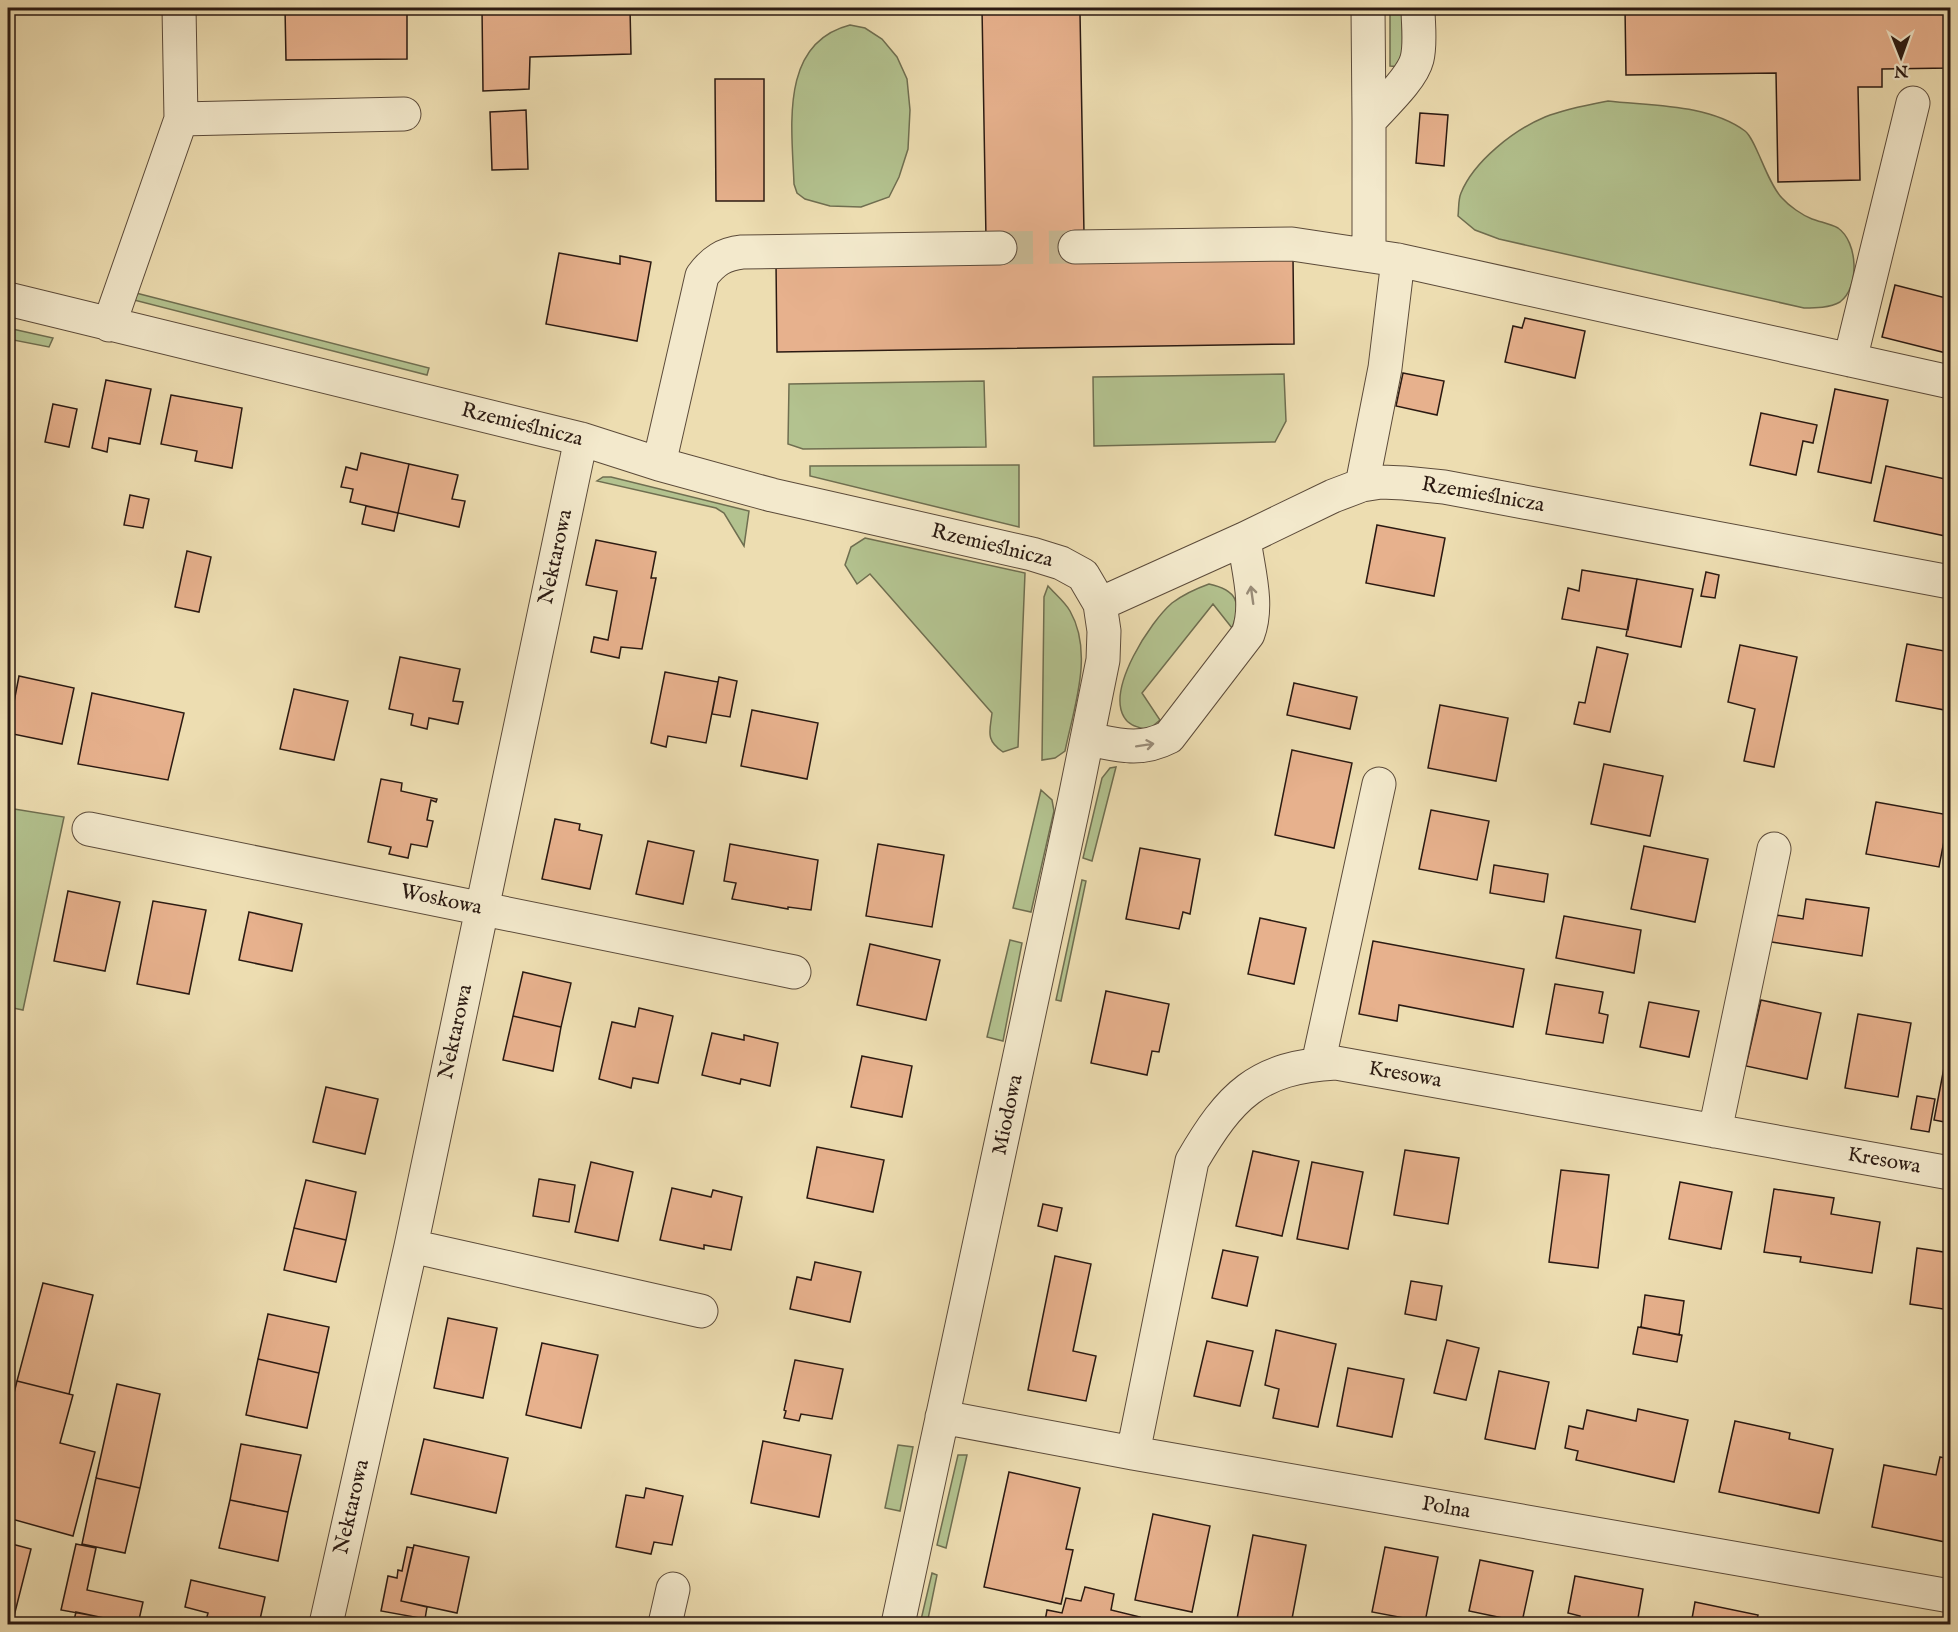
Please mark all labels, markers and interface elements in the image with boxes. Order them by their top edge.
north arrow [1871,27,1931,87]
text: N [1894,60,1909,80]
street label: Rzemieślnicza [458,397,586,453]
street label: Rzemieślnicza [1419,471,1547,519]
street label: Nektarowa [533,506,579,607]
street label: Rzemieślnicza [928,518,1056,574]
one-way arrow [1246,585,1257,605]
one-way arrow [1135,739,1155,750]
street label: Woskowa [398,878,485,922]
street label: Nektarowa [433,981,479,1082]
street label: Kresowa [1366,1055,1445,1095]
street label: Miodowa [986,1071,1030,1158]
street label: Kresowa [1845,1141,1924,1181]
street label: Nektarowa [328,1456,376,1557]
street label: Polna [1420,1490,1473,1526]

